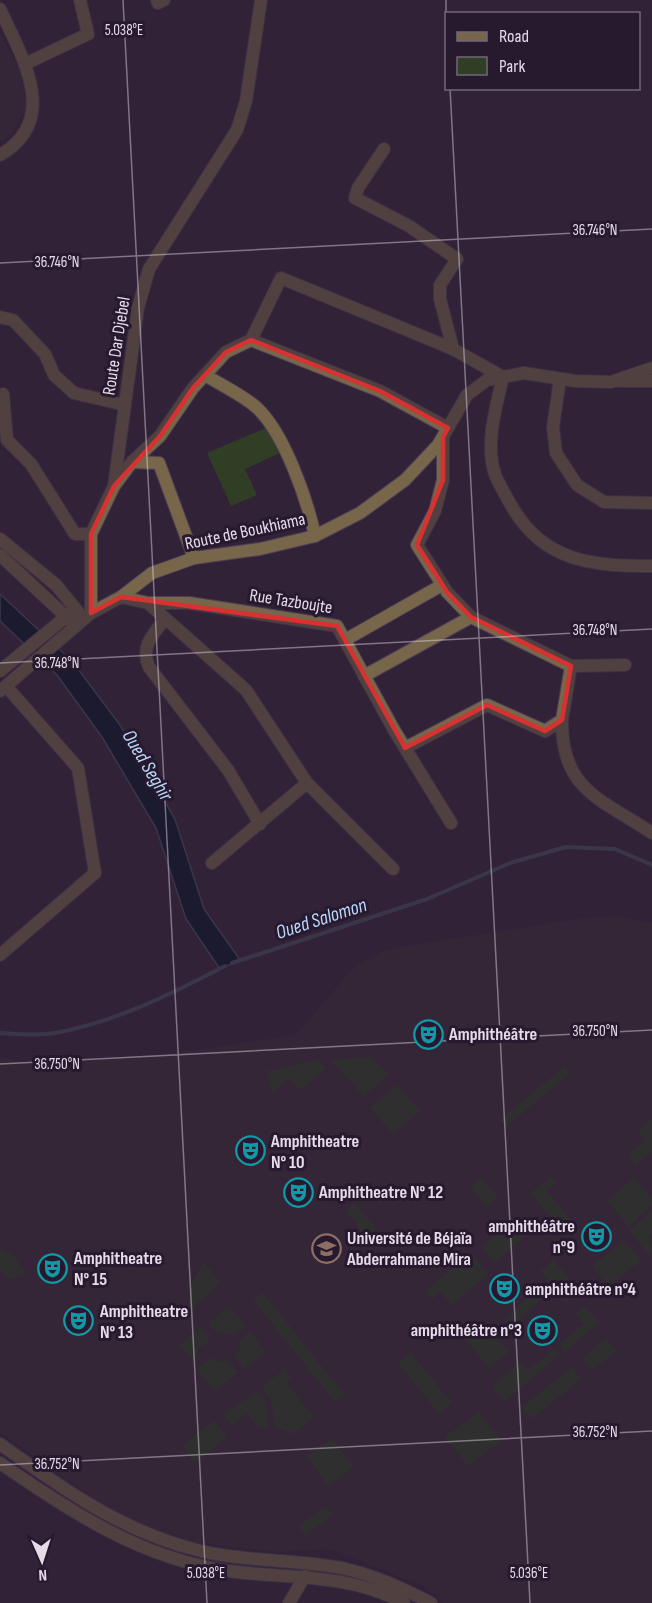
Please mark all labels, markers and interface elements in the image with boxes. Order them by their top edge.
legend [445,12,640,90]
text: 5.038°E [105,21,143,40]
text: Road [499,26,529,47]
text: Park [499,56,525,77]
text: 36.746°N [572,221,618,240]
text: 36.746°N [34,253,80,272]
street label: Route Dar Djebel [98,295,135,397]
street label: Route de Boukhiama [183,508,307,554]
street label: Rue Tazboujte [248,585,334,618]
text: 36.748°N [573,621,617,640]
text: 36.748°N [35,654,79,673]
water label: Oued Seghir [117,726,178,807]
water label: Oued Salomon [273,893,370,945]
theatre icon: Amphithéâtre [412,1018,444,1050]
text: 36.750°N [572,1022,618,1041]
place label: Amphithéâtre [448,1024,537,1045]
text: 36.750°N [34,1055,80,1074]
place label: Amphitheatre N° 10 [270,1131,359,1173]
theatre icon: Amphitheatre N° 10 [234,1135,266,1167]
theatre icon: Amphitheatre N° 12 [282,1176,314,1208]
place label: Amphitheatre N° 12 [318,1182,443,1203]
place label: amphithéâtre n°9 [488,1216,575,1258]
theatre icon: amphithéâtre n°9 [580,1220,612,1252]
place label: Université de Béjaïa Abderrahmane Mira [346,1228,472,1270]
school or university icon: Université de Béjaïa Abderrahmane Mira [310,1232,342,1264]
place label: Amphitheatre N° 15 [73,1248,162,1290]
theatre icon: Amphitheatre N° 15 [37,1252,69,1284]
theatre icon: amphithéâtre n°4 [488,1273,520,1305]
place label: amphithéâtre n°4 [525,1279,636,1300]
place label: Amphitheatre N° 13 [99,1301,188,1343]
theatre icon: Amphitheatre N° 13 [63,1305,95,1337]
theatre icon: amphithéâtre n°3 [527,1314,559,1346]
place label: amphithéâtre n°3 [411,1320,522,1341]
text: 36.752°N [572,1423,618,1442]
text: 36.752°N [34,1455,80,1474]
north arrow [12,1531,72,1591]
text: 5.038°E [187,1564,225,1583]
text: 5.036°E [510,1564,548,1583]
text: N [38,1565,47,1584]

